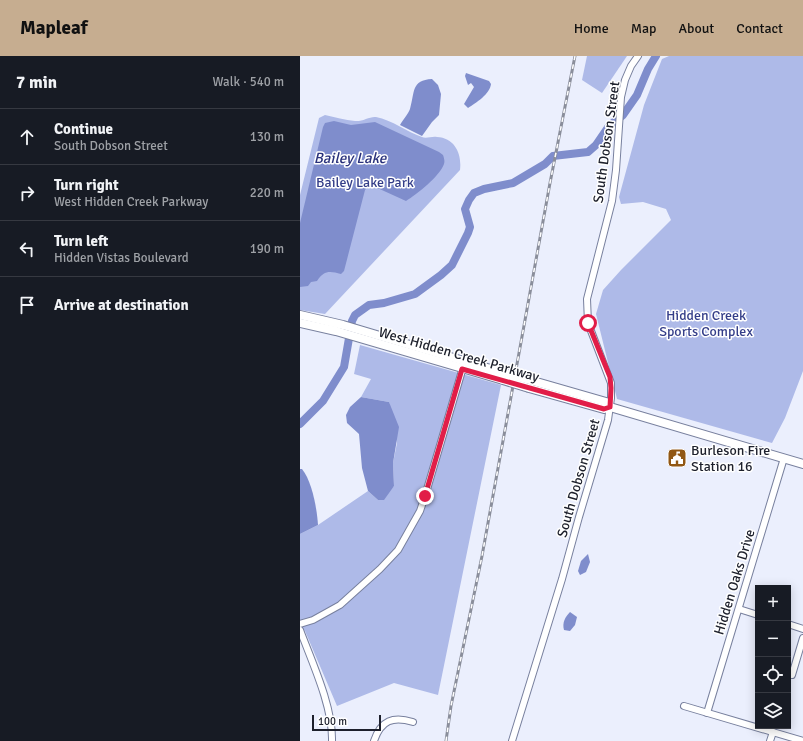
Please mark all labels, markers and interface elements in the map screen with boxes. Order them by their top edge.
text: Mapleaf [20,16,88,40]
text: Home [574,20,609,37]
text: Map [631,20,656,37]
text: About [678,20,714,37]
text: Contact [736,20,783,37]
text: 7 min [16,72,57,93]
text: Walk · 540 m [213,74,284,90]
street label: South Dobson Street [590,80,623,204]
text: Continue [54,120,113,138]
icon: ahead [16,126,38,148]
text: 130 m [250,129,284,145]
text: South Dobson Street [54,138,168,154]
water label: Bailey Lake [314,149,388,167]
park label: Bailey Lake Park [316,174,414,191]
text: Turn right [54,176,119,194]
icon: right [16,182,38,204]
text: 220 m [250,185,284,201]
text: West Hidden Creek Parkway [54,194,208,210]
text: Turn left [54,232,108,250]
icon: left [16,238,38,260]
text: 190 m [250,241,284,257]
text: Hidden Vistas Boulevard [54,250,189,266]
icon: arrive [16,294,38,316]
text: Arrive at destination [54,296,189,314]
park label: Hidden Creek Sports Complex [659,307,753,340]
route start [579,314,597,332]
street label: West Hidden Creek Parkway [377,323,541,386]
street label: South Dobson Street [553,417,604,539]
place label: Burleson Fire Station 16 [691,442,770,475]
public building icon: Burleson Fire Station 16 [666,447,688,469]
route end [416,487,434,505]
street label: Hidden Oaks Drive [710,527,759,637]
map controls [755,585,791,729]
button: + [755,585,791,621]
button: − [755,621,791,657]
button: locate [755,657,791,693]
button: layers [755,693,791,729]
scale bar [312,713,381,732]
text: 100 m [318,715,347,728]

